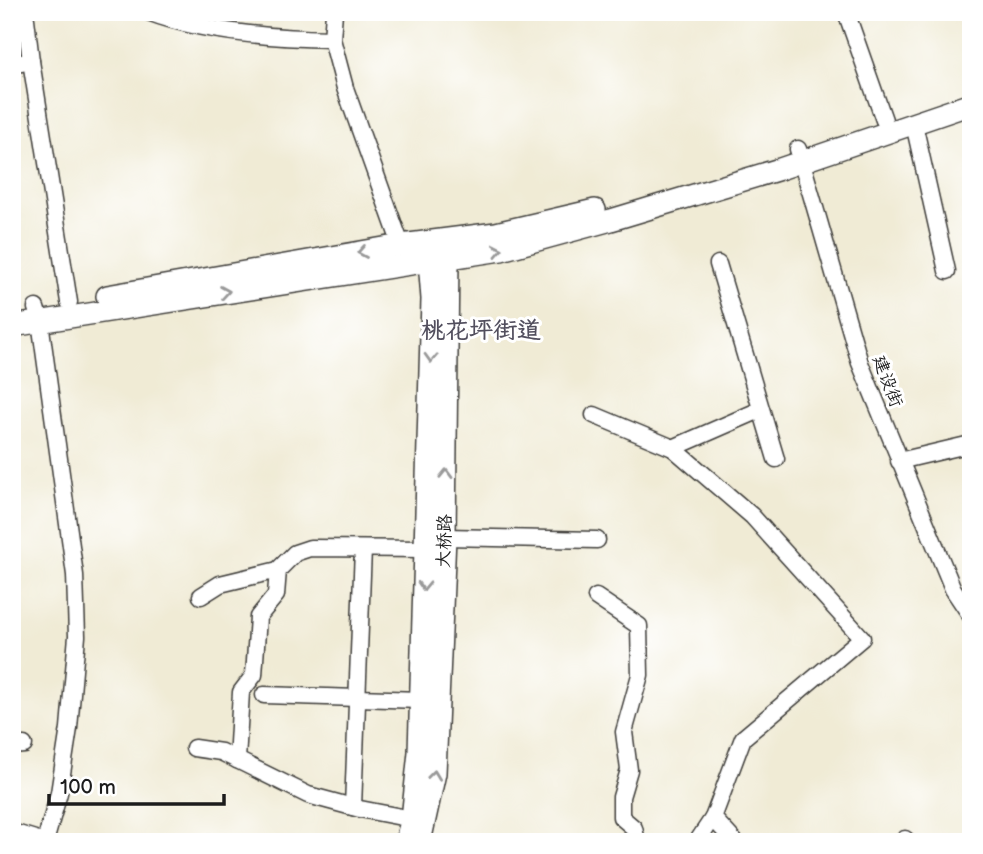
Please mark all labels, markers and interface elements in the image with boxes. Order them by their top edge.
one-way arrow [492,243,504,258]
one-way arrow [356,244,368,259]
one-way arrow [219,285,231,300]
district label: 桃花坪街道 [421,316,541,345]
street label: 建设街 [868,352,907,410]
one-way arrow [423,353,438,364]
one-way arrow [438,469,454,479]
street label: 大桥路 [433,514,456,568]
one-way arrow [417,580,432,591]
scale bar [49,763,224,807]
one-way arrow [426,769,441,781]
text: 100 m [60,775,116,800]

